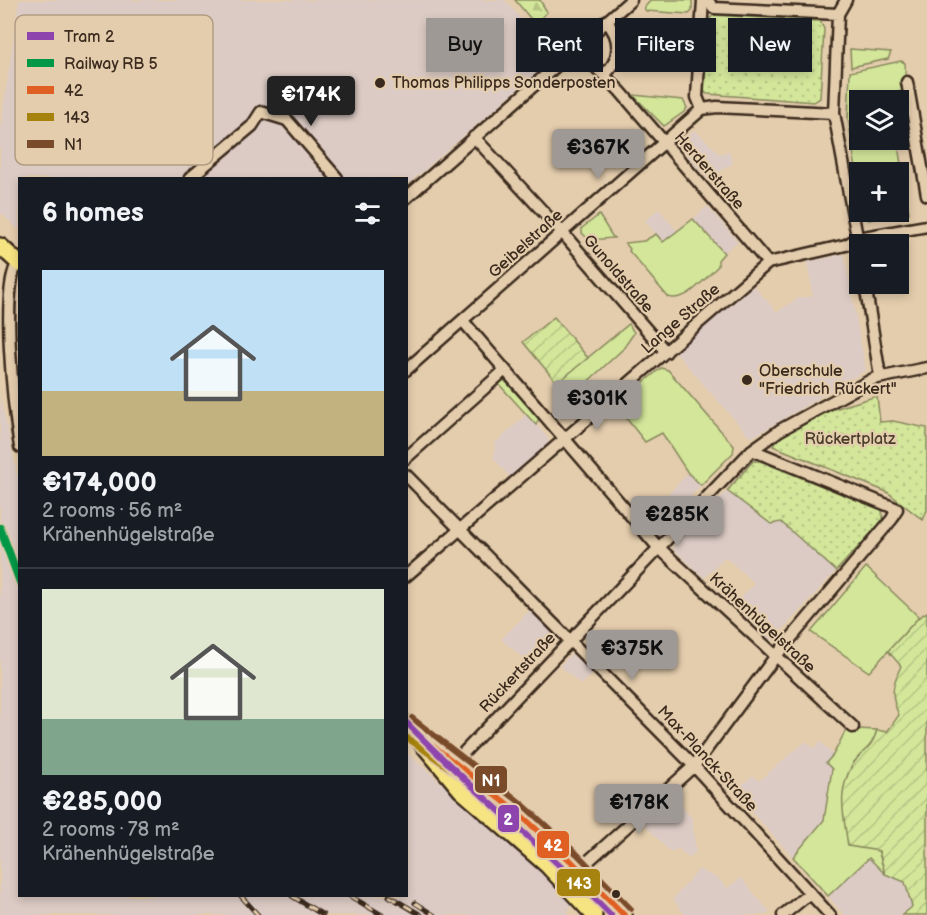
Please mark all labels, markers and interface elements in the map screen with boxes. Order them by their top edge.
legend [15,15,213,165]
chip: Buy [426,18,504,72]
chip: Rent [516,18,603,72]
chip: Filters [615,18,716,72]
chip: New [728,18,812,72]
text: Tram 2 [64,28,115,47]
text: Railway RB 5 [64,55,158,74]
place label: Thomas Philipps Sonderposten [392,74,616,93]
pin: €174K [269,76,353,127]
marker: Thomas Philipps Sonderposten [373,76,387,90]
text: 42 [64,82,84,101]
text: €174K [281,83,341,107]
map controls [849,90,909,294]
button: layers [849,90,909,150]
text: 143 [64,109,90,128]
street label: Herderstraße [670,128,748,214]
pin: €367K [556,129,640,180]
text: N1 [64,136,82,155]
text: €367K [566,136,630,160]
button: + [849,162,909,222]
icon: filters [351,197,384,230]
text: 6 homes [42,198,144,229]
street label: Geibelstraße [485,205,567,282]
street label: Gunoldstraße [579,231,657,317]
button: − [849,234,909,294]
street label: Lange Straße [638,280,724,358]
icon: home [159,309,267,417]
place label: Oberschule "Friedrich Rückert" [759,362,897,399]
marker: Oberschule "Friedrich Rückert" [740,373,754,387]
pin: €301K [555,380,639,431]
text: €301K [566,387,628,411]
park label: Rückertplatz [804,430,896,449]
text: €174,000 [42,468,157,499]
pin: €285K [635,496,719,547]
text: 2 rooms · 56 m² [42,499,182,523]
text: €285K [645,503,709,527]
text: Krähenhügelstraße [42,523,215,547]
street label: Krähenhügelstraße [705,569,819,677]
icon: home [159,628,267,736]
street label: Rückertstraße [476,629,560,717]
pin: €375K [590,630,674,681]
text: €375K [601,637,663,661]
street label: Max-Planck-Straße [653,702,761,816]
line badge: N1 [474,765,508,794]
text: N1 [482,772,500,791]
pin: €178K [597,784,681,835]
text: €285,000 [42,787,162,818]
text: €178K [609,791,669,815]
line badge: 2 [497,804,520,833]
text: 2 [503,811,513,830]
text: 2 rooms · 78 m² [42,818,180,842]
line badge: 42 [536,830,570,859]
text: 42 [543,837,563,856]
text: Krähenhügelstraße [42,842,215,866]
line badge: 143 [556,868,601,897]
text: 143 [566,875,592,894]
unlabelled marker [610,888,622,900]

